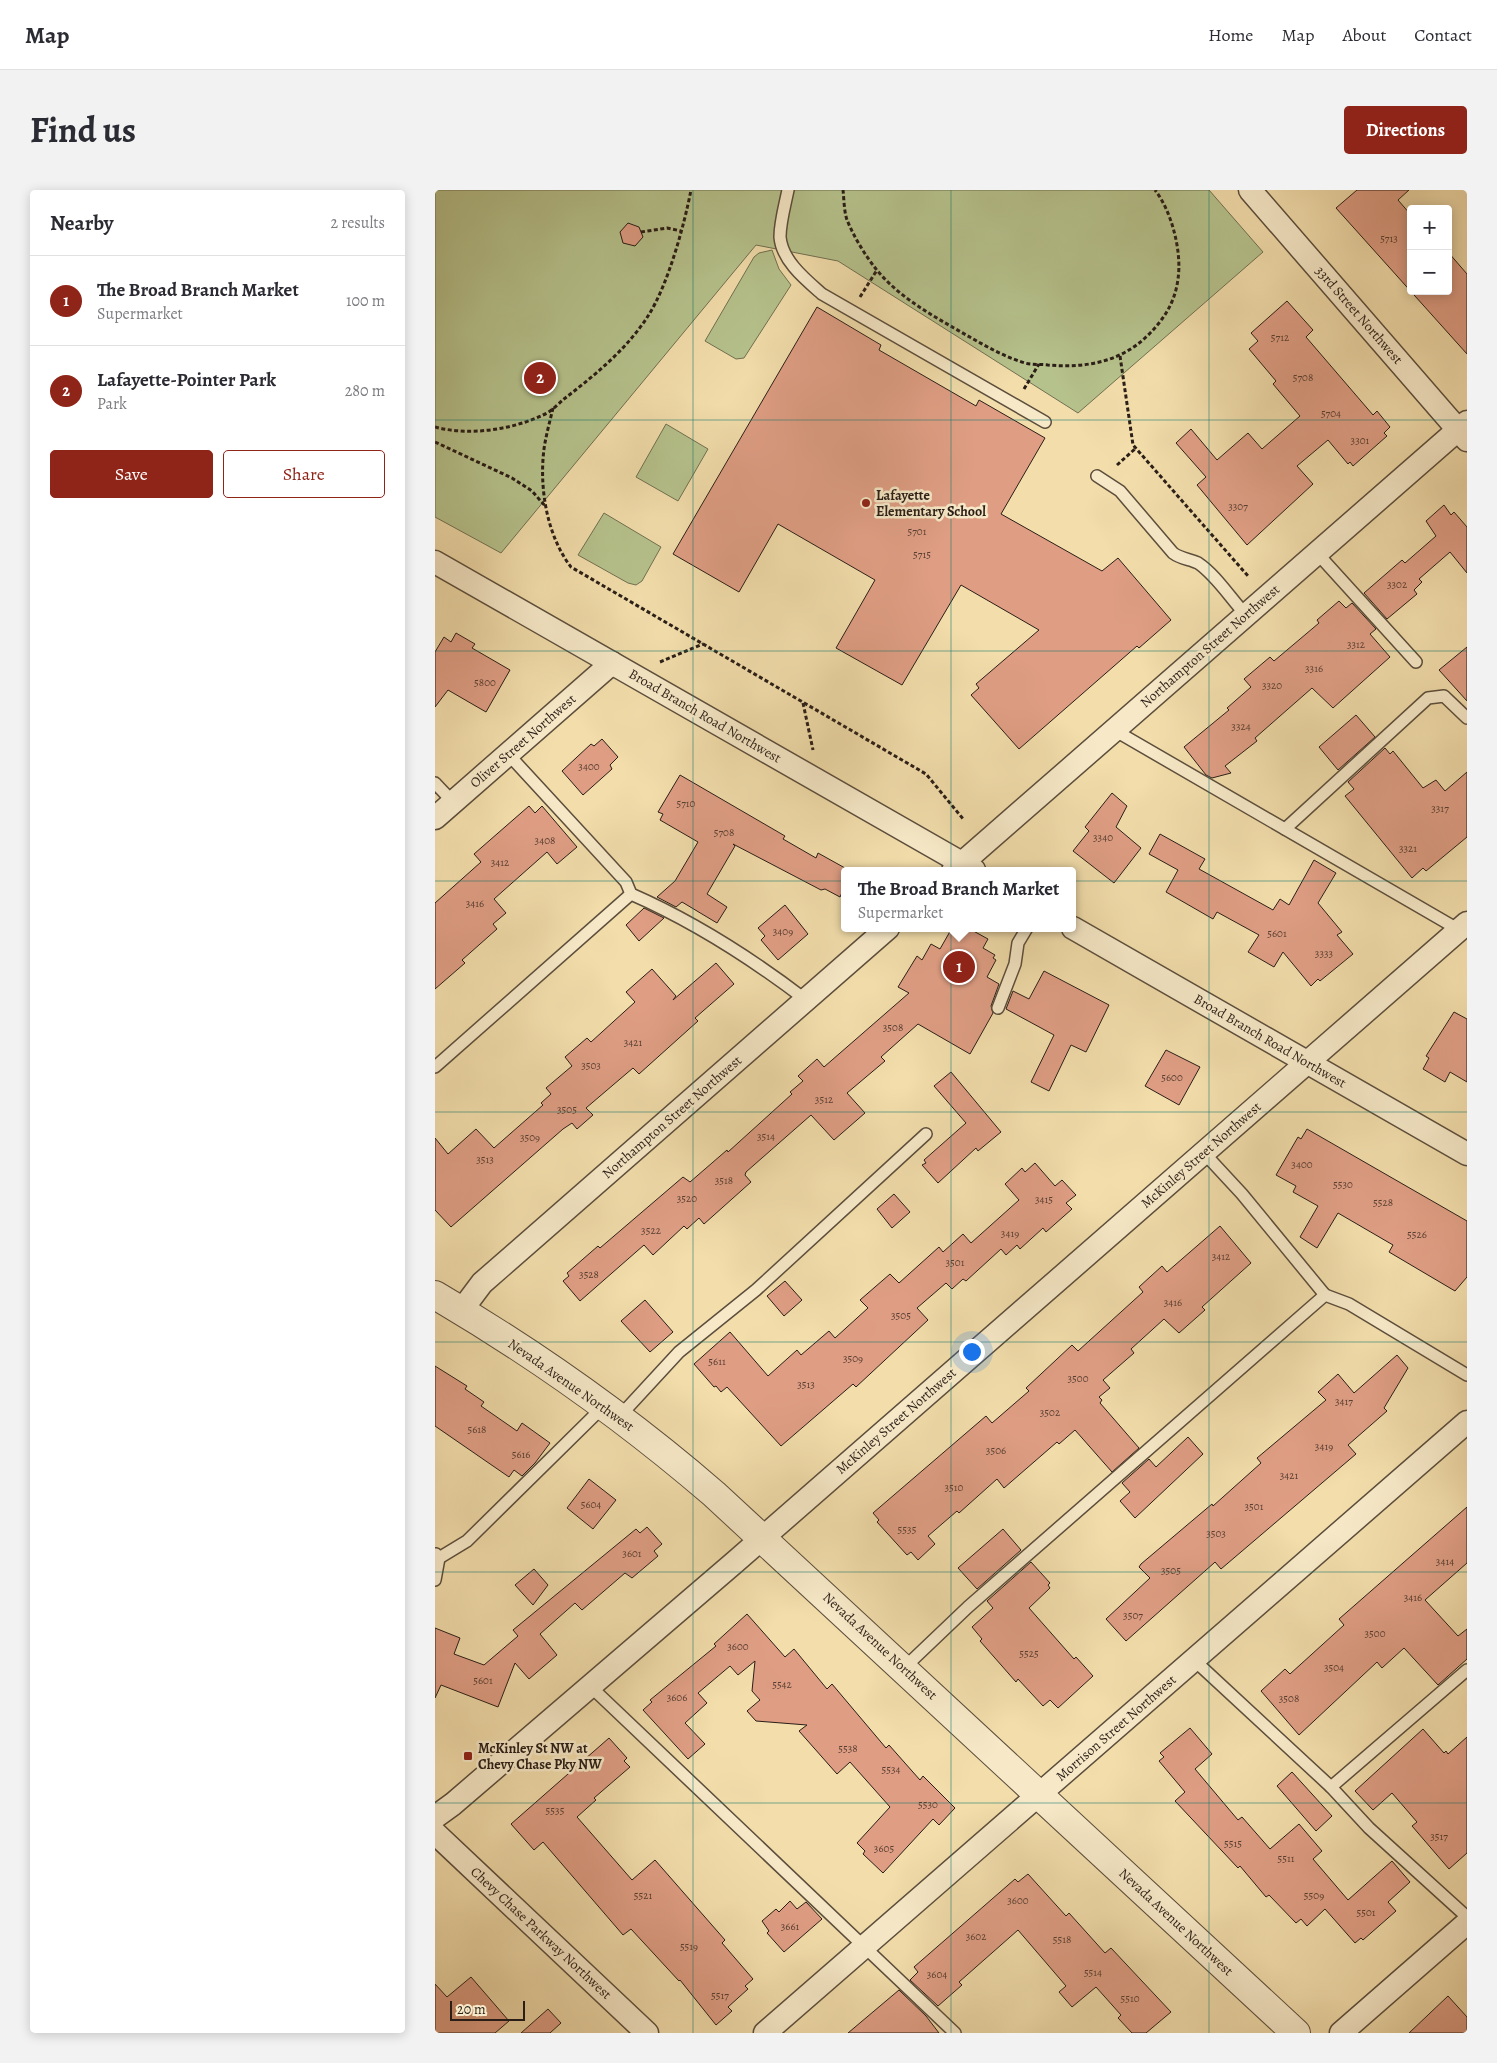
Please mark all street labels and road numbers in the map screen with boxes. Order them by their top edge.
street label: 33rd Street Northwest [1311,262,1407,368]
street label: Northampton Street Northwest [1136,580,1284,712]
street label: Broad Branch Road Northwest [625,664,785,768]
street label: Oliver Street Northwest [466,689,580,792]
street label: Broad Branch Road Northwest [1190,989,1350,1093]
street label: Northampton Street Northwest [598,1051,746,1183]
street label: McKinley Street Northwest [1137,1097,1265,1213]
street label: Nevada Avenue Northwest [504,1334,638,1436]
street label: McKinley Street Northwest [832,1363,960,1479]
street label: Nevada Avenue Northwest [819,1588,942,1704]
street label: Morrison Street Northwest [1052,1670,1180,1786]
street label: Chevy Chase Parkway Northwest [466,1862,616,2004]
street label: Nevada Avenue Northwest [1115,1864,1238,1980]

